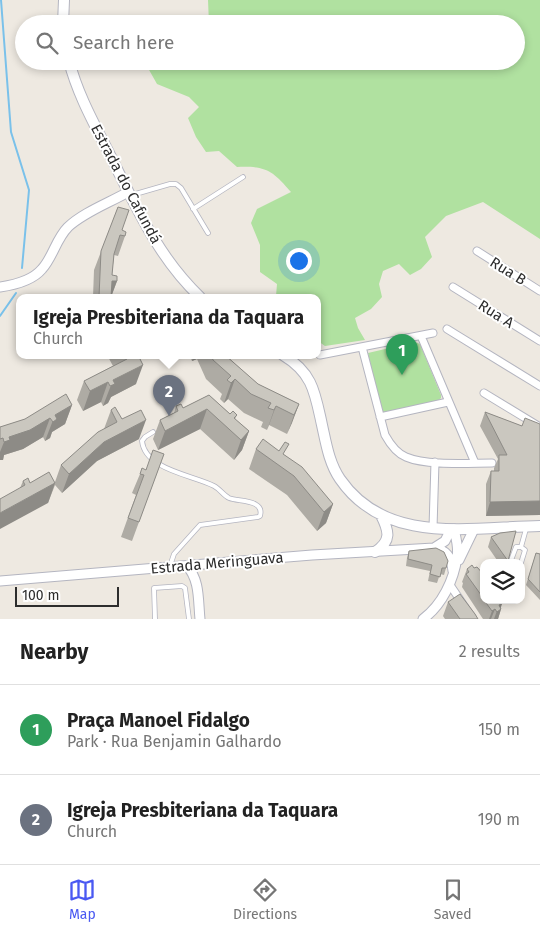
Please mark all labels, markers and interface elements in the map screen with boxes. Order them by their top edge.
search box [15,15,525,70]
icon: search [33,29,61,57]
text: Search here [73,31,174,54]
street label: Estrada do Cafundá [87,121,165,247]
your location [286,248,312,274]
street label: Rua B [487,253,529,289]
popup [16,294,321,359]
street label: Rua A [475,296,517,332]
text: Igreja Presbiteriana da Taquara [33,306,304,329]
text: Church [33,329,83,348]
pin: 1 [386,334,418,375]
pin: 2 [153,375,185,416]
street label: Estrada Meringuava [150,548,284,578]
map controls [480,559,525,604]
button: layers [480,559,525,604]
scale bar [15,584,119,607]
text: 100 m [22,587,59,604]
text: Nearby [20,639,88,665]
text: 2 results [459,642,520,661]
text: Praça Manoel Fidalgo [67,709,250,732]
text: 1 [32,720,40,739]
text: 150 m [478,720,520,739]
text: Park · Rua Benjamin Galhardo [67,732,282,751]
text: Igreja Presbiteriana da Taquara [67,799,338,822]
text: 2 [32,810,40,829]
text: 190 m [478,810,520,829]
text: Church [67,822,117,841]
tab: Map [68,876,96,923]
tab: Directions [233,876,297,923]
tab: Saved [434,876,472,923]

